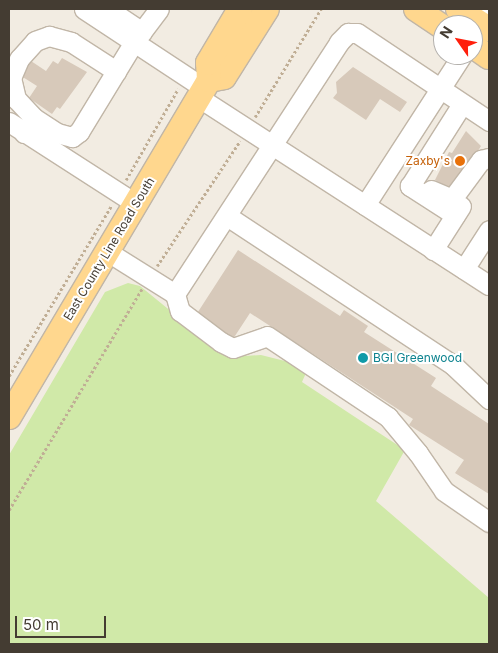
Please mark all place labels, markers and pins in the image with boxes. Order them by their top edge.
place label: Zaxby's [405,154,450,168]
marker: Zaxby's [454,155,466,167]
place label: BGI Greenwood [373,351,462,365]
marker: BGI Greenwood [357,352,369,364]

